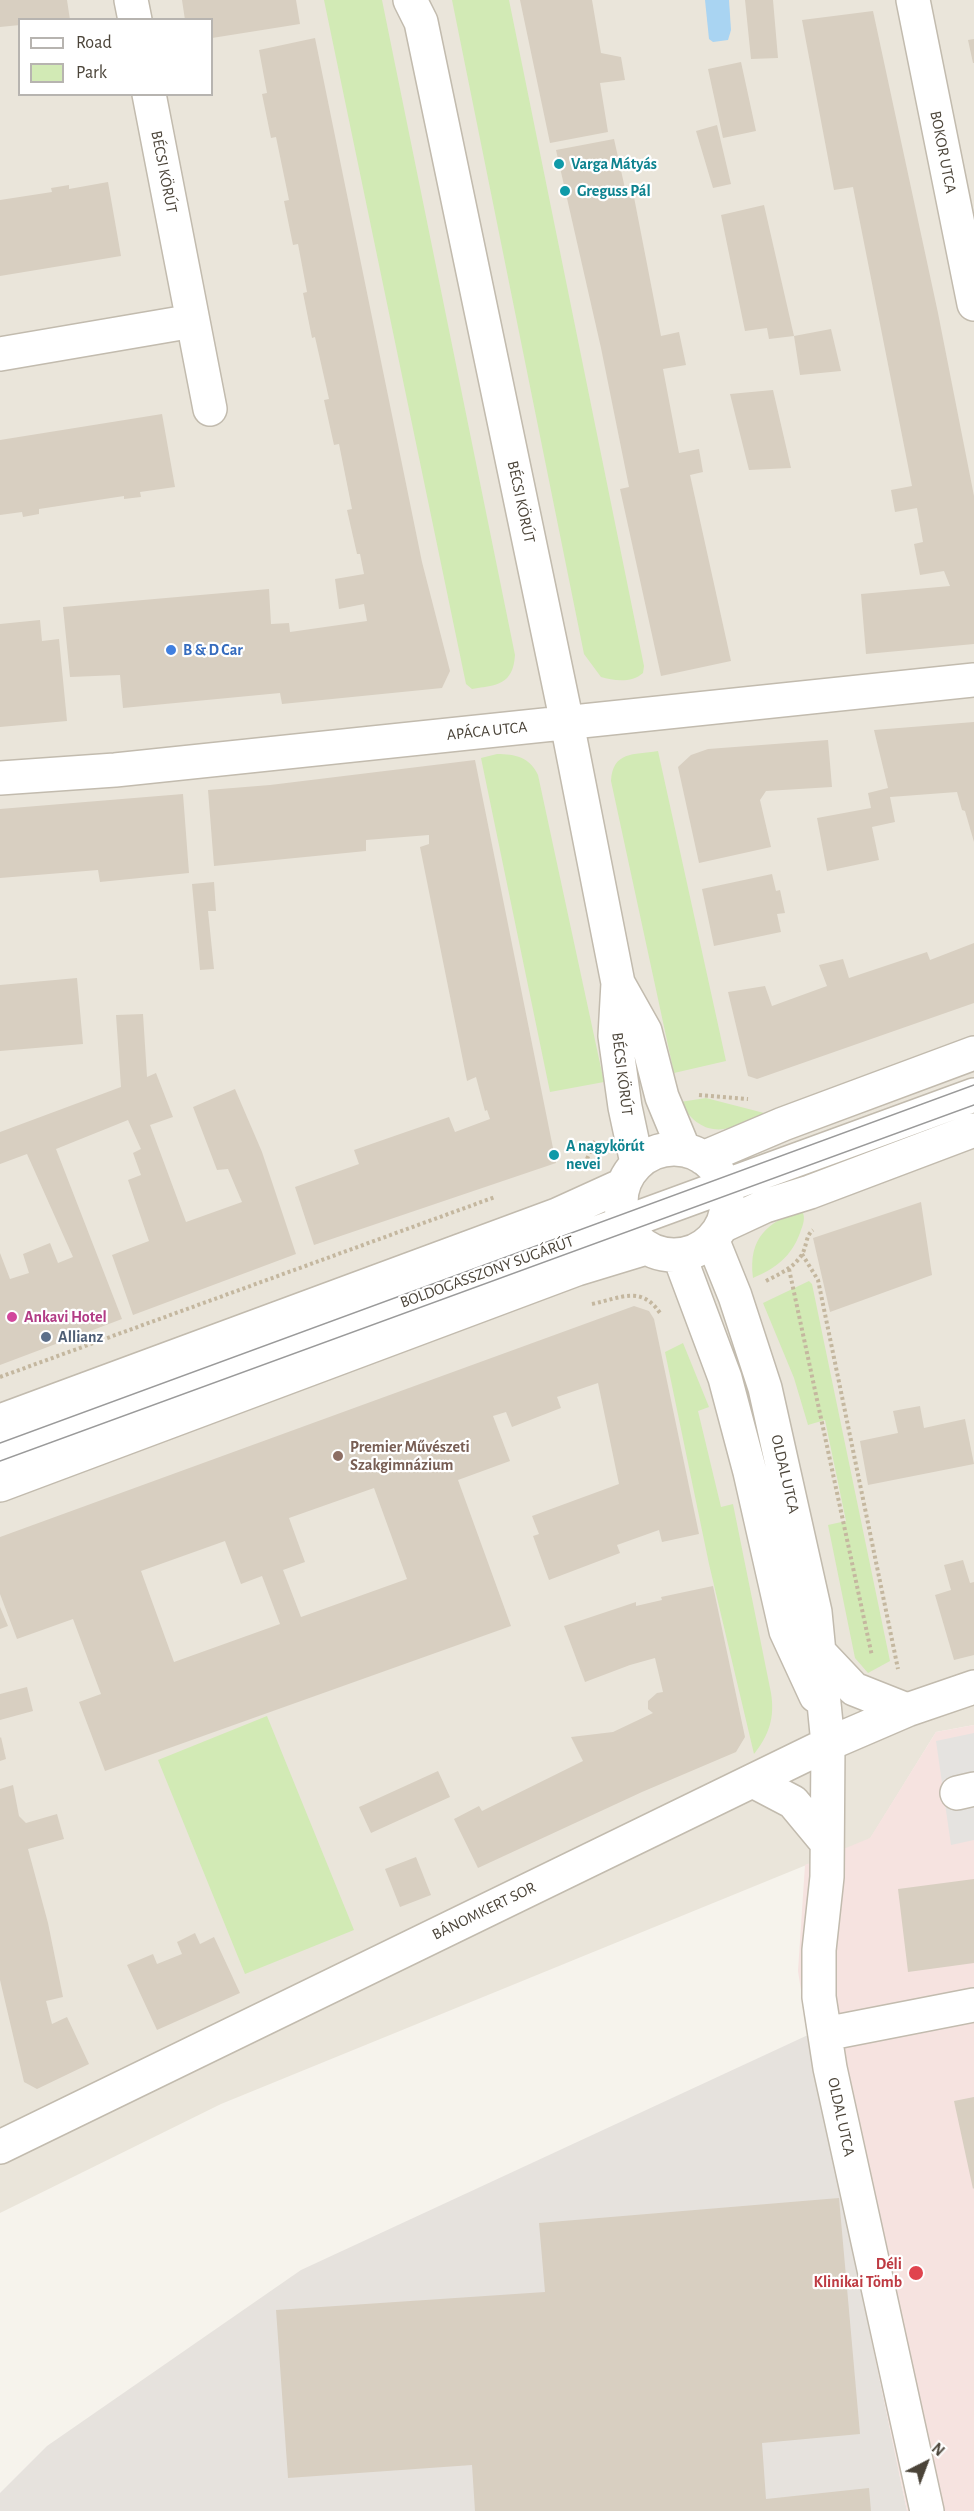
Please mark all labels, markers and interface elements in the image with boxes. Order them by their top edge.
legend [18,18,213,96]
text: Road [76,34,112,52]
text: Park [76,64,107,82]
street label: BOKOR UTCA [926,109,960,195]
street label: BÉCSI KÖRÚT [147,129,181,215]
place label: Varga Mátyás [571,154,657,174]
marker: Varga Mátyás [552,157,566,171]
place label: Greguss Pál [577,181,651,201]
marker: Greguss Pál [558,184,572,198]
street label: BÉCSI KÖRÚT [503,459,539,545]
place label: B & D Car [183,640,243,660]
marker: B & D Car [164,643,178,657]
street label: APÁCA UTCA [446,717,528,745]
street label: BÉCSI KÖRÚT [607,1031,637,1117]
place label: A nagykörút nevei [566,1136,644,1174]
marker: A nagykörút nevei [547,1148,561,1162]
street label: BOLDOGASSZONY SUGÁRÚT [398,1232,576,1312]
place label: Ankavi Hotel [24,1307,107,1327]
marker: Ankavi Hotel [5,1310,19,1324]
place label: Allianz [58,1327,103,1347]
marker: Allianz [39,1330,53,1344]
street label: OLDAL UTCA [767,1433,803,1515]
place label: Premier Művészeti Szakgimnázium [350,1437,470,1475]
marker: Premier Művészeti Szakgimnázium [331,1449,345,1463]
street label: BÁNOMKERT SOR [429,1878,539,1944]
street label: OLDAL UTCA [823,2076,859,2158]
place label: Déli Klinikai Tömb [814,2254,902,2292]
marker: Déli Klinikai Tömb [907,2264,925,2282]
north arrow [896,2433,956,2493]
text: N [929,2440,948,2459]

